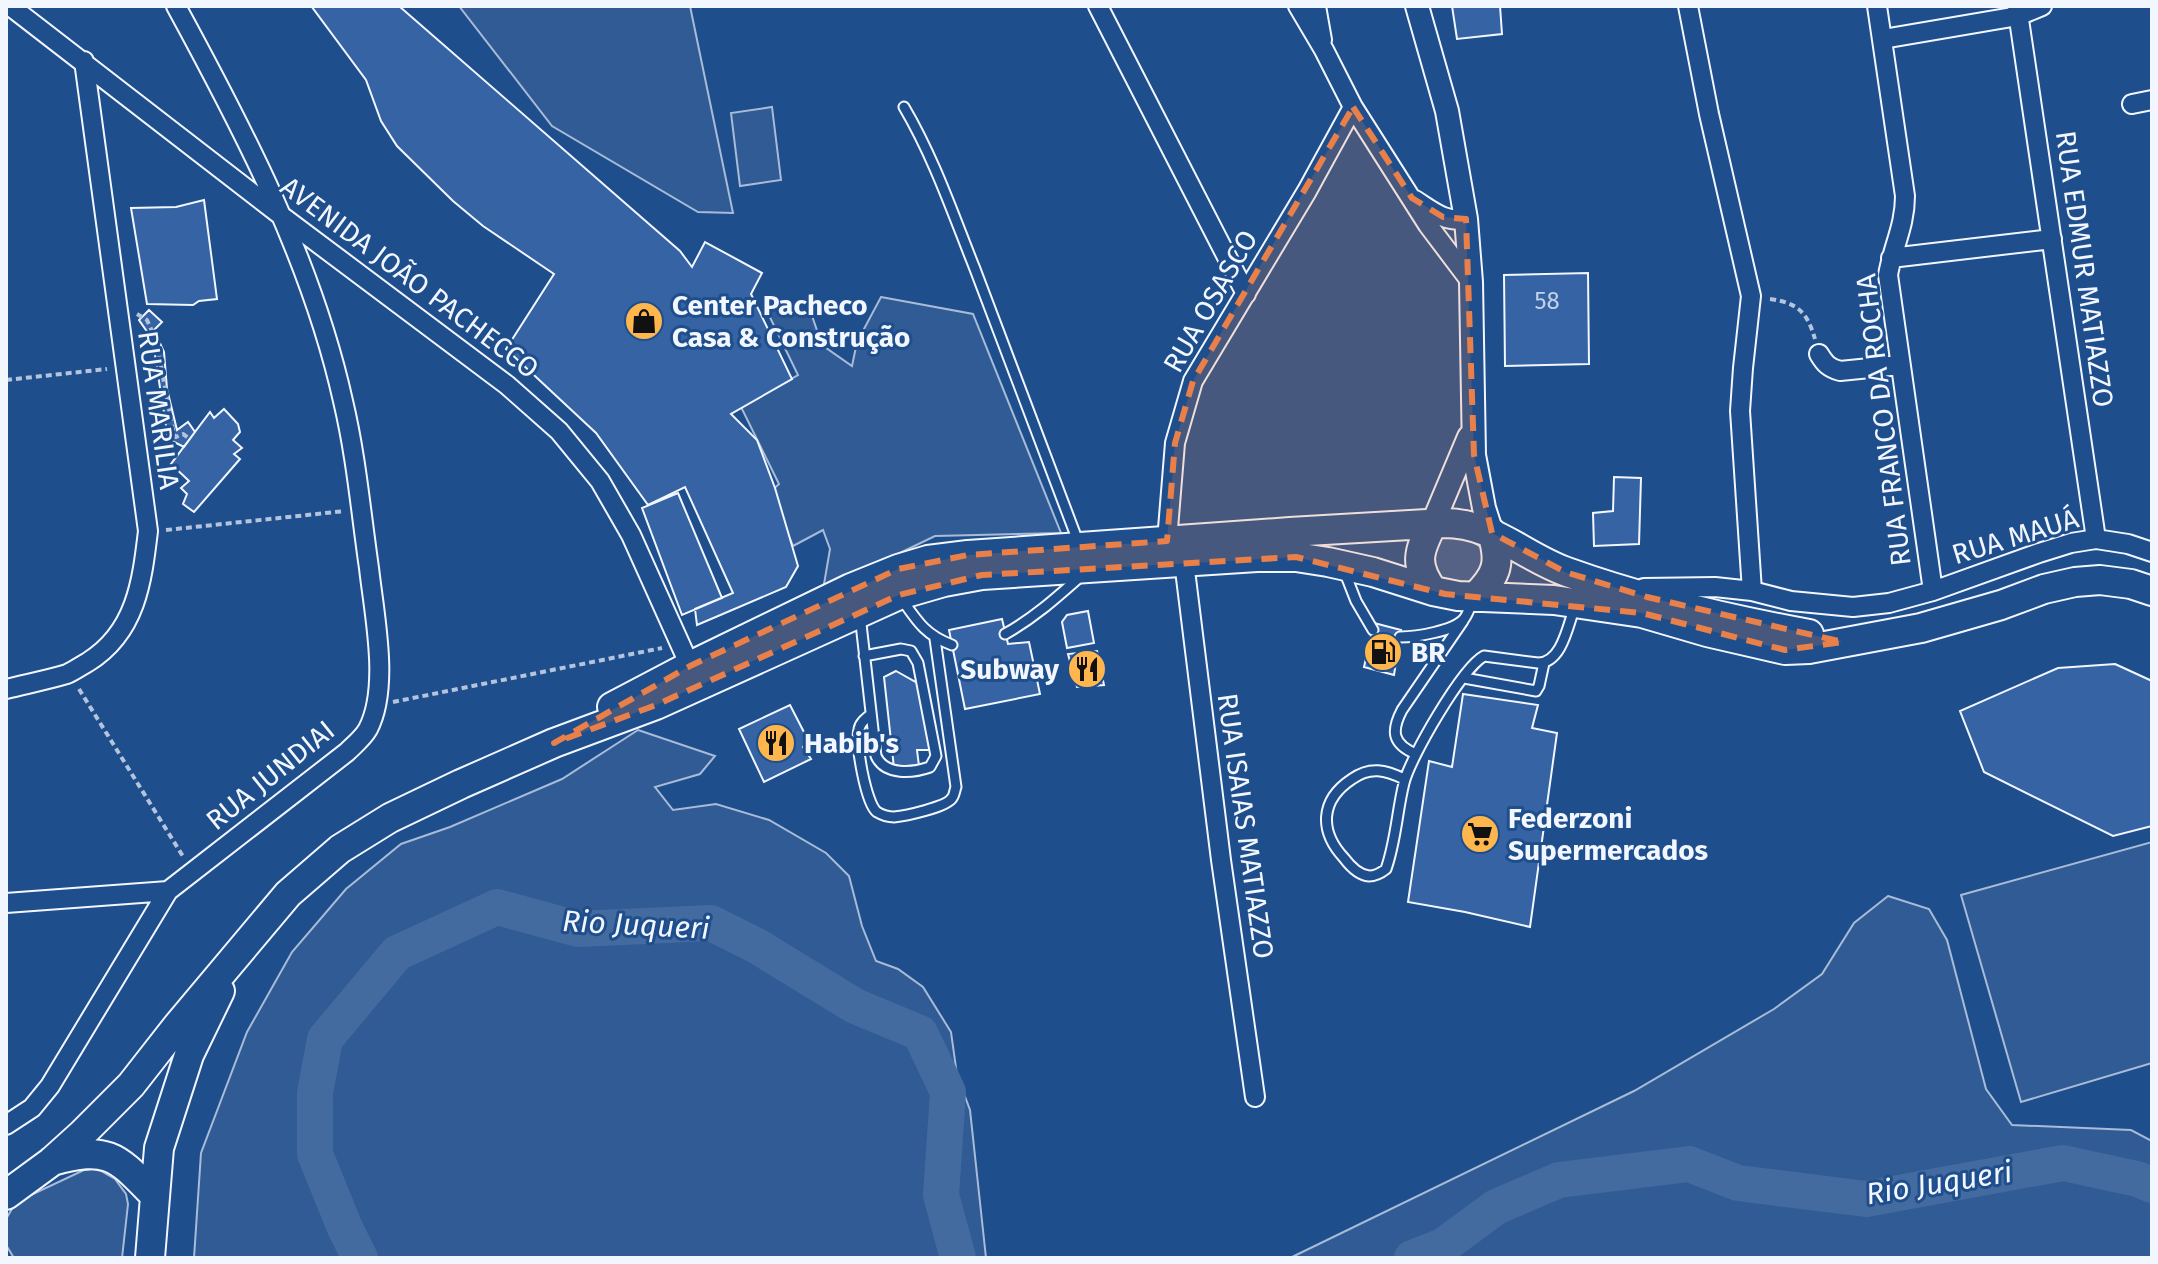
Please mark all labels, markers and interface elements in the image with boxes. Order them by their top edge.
street label: RUA EDMUR MATIAZZO [2049,129,2120,409]
street label: AVENIDA JOÃO PACHECCO [274,170,545,385]
street label: RUA OSASCO [1156,224,1264,378]
street label: RUA FRANCO DA ROCHA [1849,272,1918,568]
house number: 58 [1534,287,1560,315]
place label: Center Pacheco Casa & Construção [672,289,910,354]
shop icon: Center Pacheco Casa & Construção [623,300,665,342]
street label: RUA MARILIA [131,329,186,491]
street label: RUA MAUÁ [1948,502,2082,571]
fuel station icon: BR [1362,631,1404,673]
place label: BR [1411,636,1446,669]
restaurant icon: Subway [1066,648,1108,690]
place label: Subway [960,653,1059,686]
street label: RUA ISAIAS MATIAZZO [1211,691,1280,961]
street label: RUA JUNDIAI [200,714,341,837]
restaurant icon: Habib's [755,722,797,764]
place label: Habib's [804,727,899,760]
place label: Federzoni Supermercados [1508,802,1708,867]
supermarket icon: Federzoni Supermercados [1459,813,1501,855]
water label: Rio Juqueri [561,903,711,947]
water label: Rio Juqueri [1863,1154,2015,1212]

